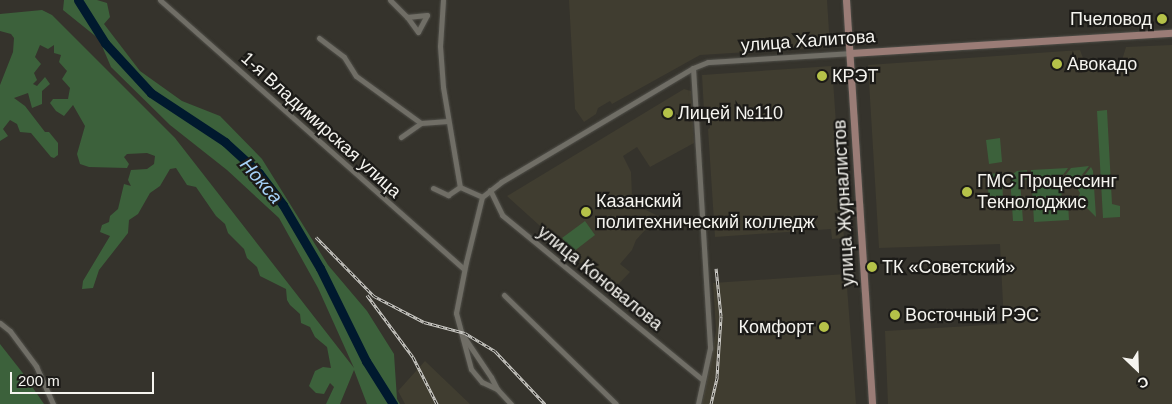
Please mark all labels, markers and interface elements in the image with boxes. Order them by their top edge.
place label: Пчеловод [1070,8,1152,30]
marker: Пчеловод [1156,13,1168,25]
street label: улица Халитова [740,26,876,56]
street label: 1-я Владимирская улица [237,47,405,203]
place label: Авокадо [1067,53,1137,75]
marker: Авокадо [1051,58,1063,70]
place label: КРЭТ [832,65,878,87]
marker: КРЭТ [816,70,828,82]
place label: Лицей №110 [678,102,783,124]
marker: Лицей №110 [662,107,674,119]
street label: улица Журналистов [829,119,859,287]
water label: Нокса [235,153,287,209]
place label: ГМС Процессинг Текнолоджис [977,171,1117,213]
marker: ГМС Процессинг Текнолоджис [961,186,973,198]
place label: Казанский политехнический колледж [596,191,815,233]
marker: Казанский политехнический колледж [580,206,592,218]
street label: улица Коновалова [533,221,667,335]
place label: ТК «Советский» [882,256,1015,278]
marker: ТК «Советский» [866,261,878,273]
place label: Восточный РЭС [905,304,1039,326]
marker: Восточный РЭС [889,309,901,321]
place label: Комфорт [738,316,814,338]
marker: Комфорт [818,321,830,333]
north arrow [1112,344,1162,394]
scale bar [12,362,156,394]
text: 200 m [18,372,60,389]
text: С [1135,373,1151,392]

